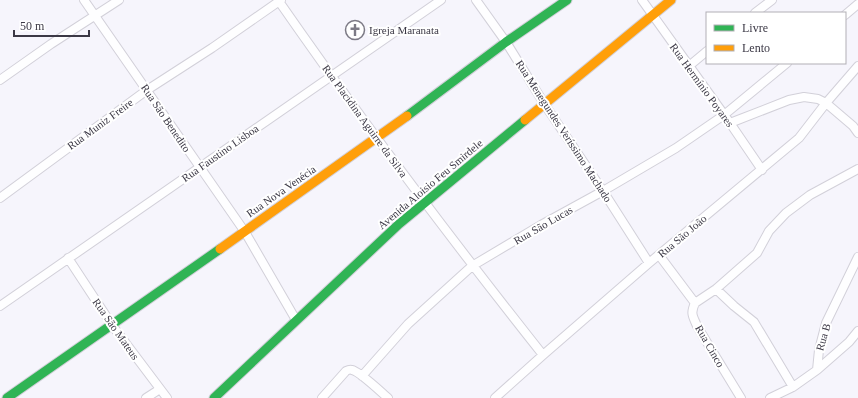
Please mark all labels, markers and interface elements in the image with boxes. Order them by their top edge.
scale bar [14,12,89,38]
legend [706,12,846,64]
text: 50 m [20,19,45,33]
church icon: Igreja Maranata [344,19,366,41]
text: Livre [742,21,768,35]
place label: Igreja Maranata [369,24,439,36]
street label: Rua Hermínio Poyares [668,41,736,129]
text: Lento [742,41,770,55]
street label: Rua Menegundes Veríssimo Machado [514,58,615,205]
street label: Rua Placidina Aguirre da Silva [320,62,410,180]
street label: Rua São Benedito [139,82,193,155]
street label: Rua Muniz Freire [65,96,135,152]
street label: Rua Faustino Lisboa [179,122,261,184]
street label: Avenida Aloisio Feu Smirdele [375,137,485,231]
street label: Rua Nova Venécia [244,163,318,219]
street label: Rua São Lucas [511,203,575,247]
street label: Rua São João [655,212,709,260]
street label: Rua São Mateus [90,296,142,362]
street label: Rua B [813,322,833,352]
street label: Rua Cinco [693,323,727,370]

